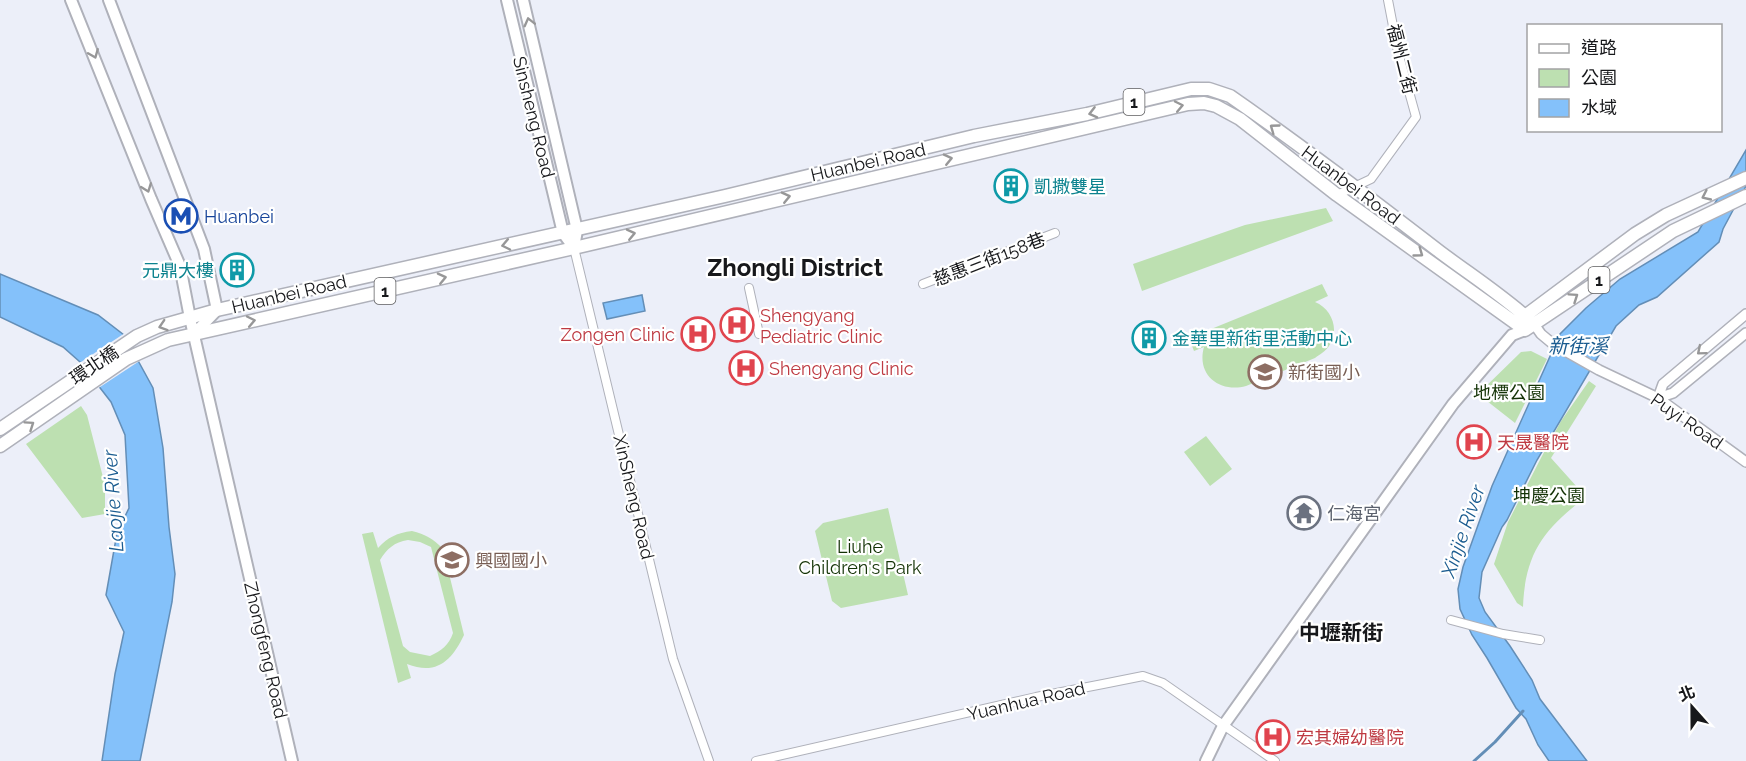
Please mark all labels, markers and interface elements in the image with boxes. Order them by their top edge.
one-way arrow [523,17,536,27]
street label: 福州二街 [1383,22,1421,96]
legend [1527,24,1722,132]
text: 道路 [1581,37,1617,58]
one-way arrow [87,48,99,59]
street label: Sinsheng Road [509,54,559,180]
text: 公園 [1581,67,1617,88]
road number: 1 [1124,89,1144,115]
text: 水域 [1581,97,1617,118]
one-way arrow [1174,100,1184,113]
one-way arrow [1088,105,1098,118]
one-way arrow [1270,124,1281,135]
street label: Huanbei Road [808,139,928,185]
street label: Huanbei Road [1298,141,1404,229]
one-way arrow [943,153,953,166]
building icon: 凱撒雙星 [993,168,1029,204]
place label: 凱撒雙星 [1034,176,1106,197]
one-way arrow [139,183,152,193]
one-way arrow [1701,189,1712,201]
one-way arrow [781,192,791,205]
metro station icon: Huanbei [163,198,199,234]
place label: Huanbei [204,206,274,227]
street label: 慈惠三街158巷 [930,228,1048,290]
one-way arrow [626,229,636,242]
one-way arrow [501,238,511,251]
one-way arrow [1412,246,1423,257]
building icon: 元鼎大樓 [219,252,255,288]
district label: Zhongli District [707,253,883,282]
place label: 元鼎大樓 [142,260,214,281]
road number: 1 [1588,267,1610,293]
street label: Huanbei Road [229,271,349,317]
one-way arrow [436,272,446,285]
road number: 1 [374,278,396,304]
one-way arrow [1568,293,1578,305]
place label: Shengyang Pediatric Clinic [760,305,883,347]
hospital icon: Shengyang Pediatric Clinic [719,307,755,343]
one-way arrow [246,315,256,328]
hospital icon: Zongen Clinic [680,316,716,352]
one-way arrow [158,319,169,331]
building icon: 金華里新街里活動中心 [1131,320,1167,356]
place label: Zongen Clinic [561,324,675,345]
place label: 金華里新街里活動中心 [1172,328,1352,349]
water label: 新街溪 [1548,334,1611,358]
street label: 環北橋 [66,341,122,389]
one-way arrow [1697,344,1708,355]
hospital icon: Shengyang Clinic [728,350,764,386]
school or university icon: 新街國小 [1247,354,1283,390]
place label: Shengyang Clinic [769,358,914,379]
place label: 新街國小 [1288,362,1360,383]
park label: 地標公園 [1473,382,1545,403]
street label: Puyi Road [1647,388,1727,454]
one-way arrow [23,421,34,432]
hospital icon: 天晟醫院 [1456,424,1492,460]
place label: 天晟醫院 [1497,432,1569,453]
street label: XinSheng Road [609,433,659,561]
water label: Laojie River [97,448,129,553]
water label: Xinjie River [1435,481,1490,582]
park label: 坤慶公園 [1513,485,1585,506]
temple icon: 仁海宮 [1286,495,1322,531]
place label: 仁海宮 [1327,503,1381,524]
park label: Liuhe Children's Park [798,536,922,578]
school or university icon: 興國國小 [434,542,470,578]
place label: 興國國小 [475,550,547,571]
street label: Zhongfeng Road [240,580,292,720]
district label: 中壢新街 [1299,620,1383,645]
street label: Yuanhua Road [965,677,1087,725]
north arrow [1662,677,1722,737]
text: 北 [1676,682,1698,705]
hospital icon: 宏其婦幼醫院 [1255,719,1291,755]
place label: 宏其婦幼醫院 [1296,727,1404,748]

